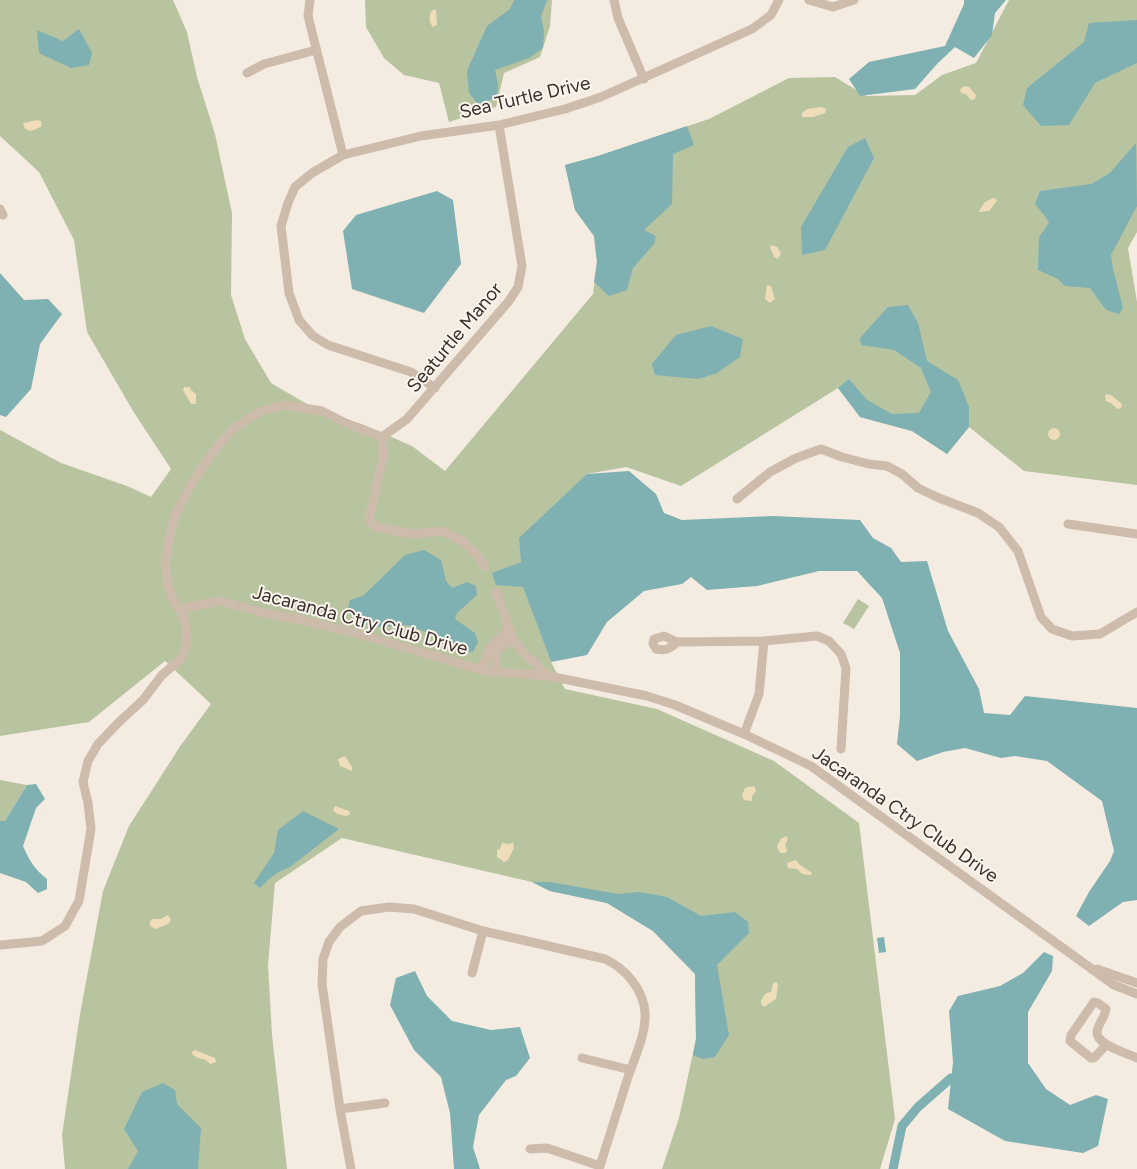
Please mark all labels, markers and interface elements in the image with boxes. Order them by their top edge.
street label: Sea Turtle Drive [457,72,593,124]
street label: Seaturtle Manor [403,279,507,397]
street label: Jacaranda Ctry Club Drive [250,581,470,661]
street label: Jacaranda Ctry Club Drive [808,742,1002,888]

